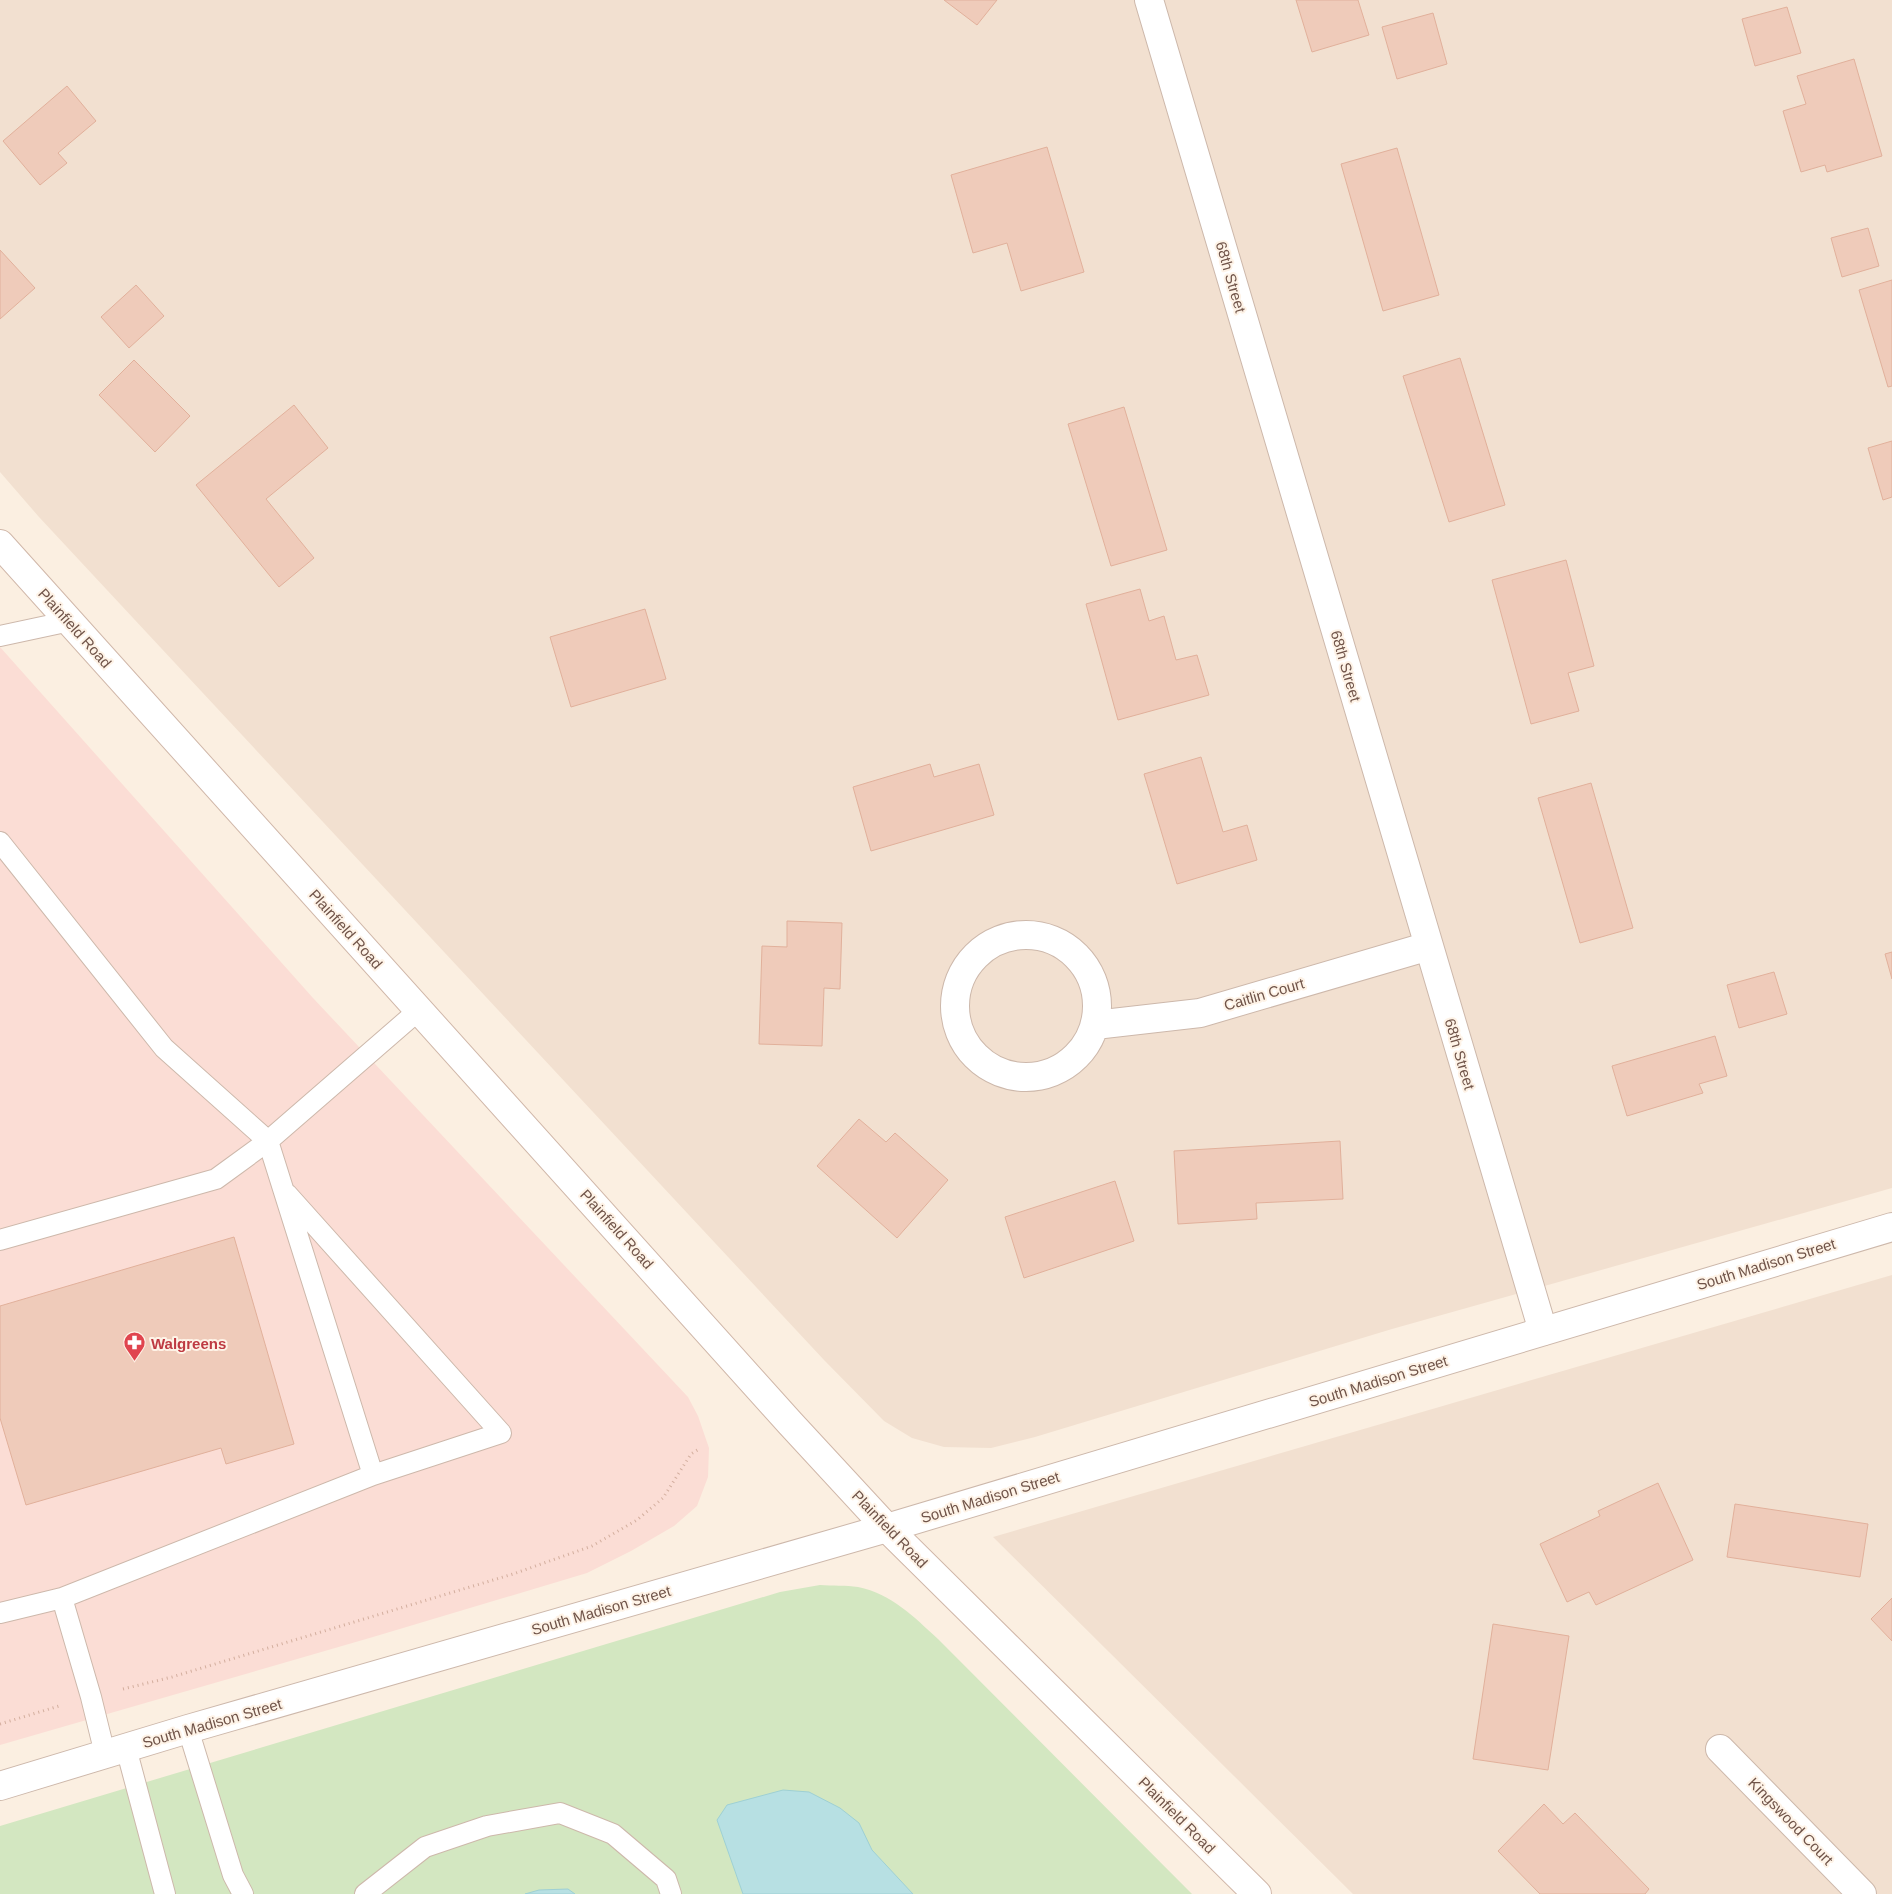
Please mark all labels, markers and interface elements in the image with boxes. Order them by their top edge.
street label: 68th Street [1213,239,1250,315]
street label: Plainfield Road [35,585,115,671]
street label: 68th Street [1328,628,1365,704]
street label: Plainfield Road [306,886,386,972]
street label: Caitlin Court [1222,974,1307,1014]
street label: 68th Street [1442,1016,1479,1092]
street label: Plainfield Road [577,1186,657,1272]
street label: South Madison Street [1695,1235,1838,1293]
pharmacy icon: Walgreens [123,1331,147,1362]
place label: Walgreens [151,1335,226,1352]
street label: South Madison Street [1307,1352,1450,1410]
street label: South Madison Street [919,1468,1062,1526]
street label: Plainfield Road [849,1487,931,1571]
street label: South Madison Street [529,1582,673,1638]
street label: South Madison Street [140,1695,284,1751]
street label: Plainfield Road [1135,1773,1219,1857]
street label: Kingswood Court [1745,1774,1837,1869]

